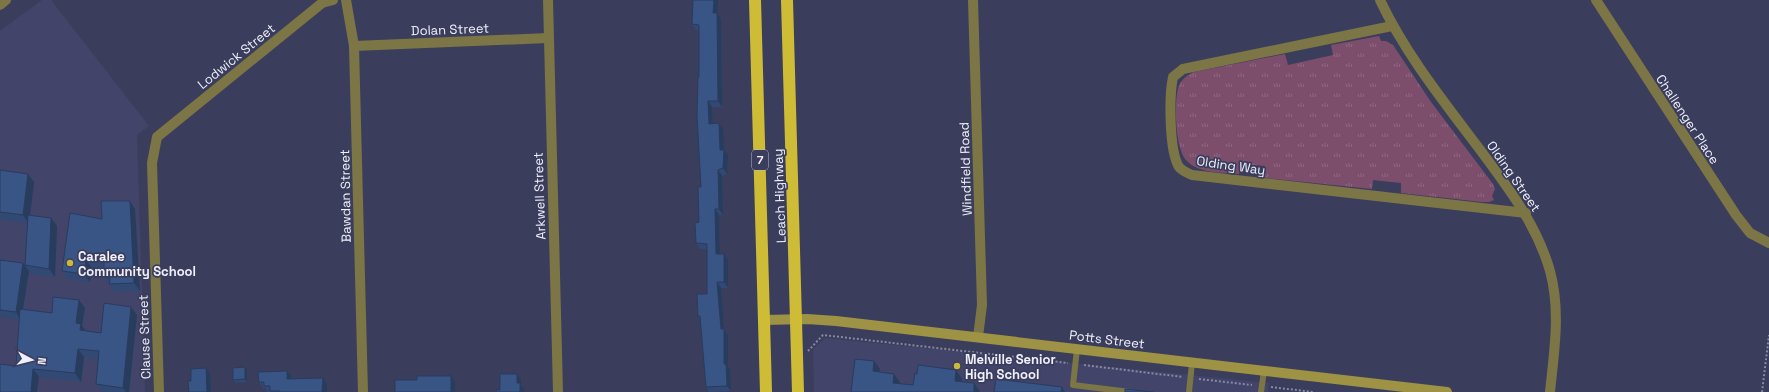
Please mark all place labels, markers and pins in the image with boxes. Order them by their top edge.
place label: Caralee Community School [78,248,196,280]
marker: Caralee Community School [65,258,75,268]
place label: Melville Senior High School [965,351,1056,383]
marker: Melville Senior High School [952,361,962,371]

